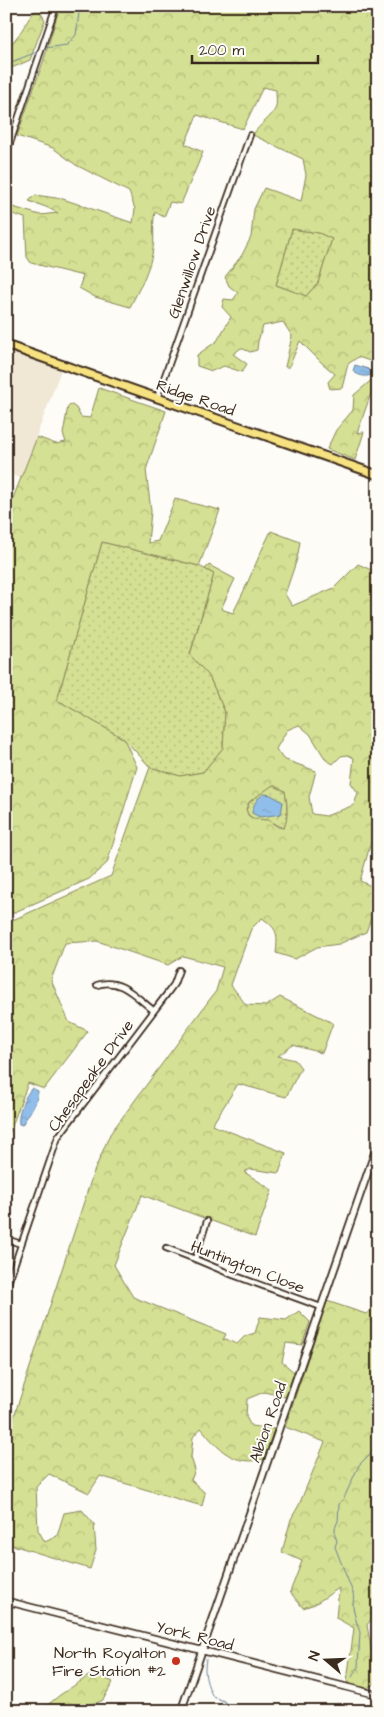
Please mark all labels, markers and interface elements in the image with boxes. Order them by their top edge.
scale bar [192,32,318,64]
text: 200 m [199,40,245,61]
street label: Glenwillow Drive [162,203,222,321]
street label: Ridge Road [153,374,238,423]
street label: Chesapeake Drive [43,1015,139,1136]
street label: Huntington Close [187,1235,308,1300]
street label: Albion Road [244,1379,292,1466]
street label: York Road [154,1616,236,1656]
north arrow [302,1634,352,1684]
place label: North Royalton Fire Station #2 [52,1642,166,1682]
text: N [304,1648,326,1664]
marker: North Royalton Fire Station #2 [170,1655,182,1667]

